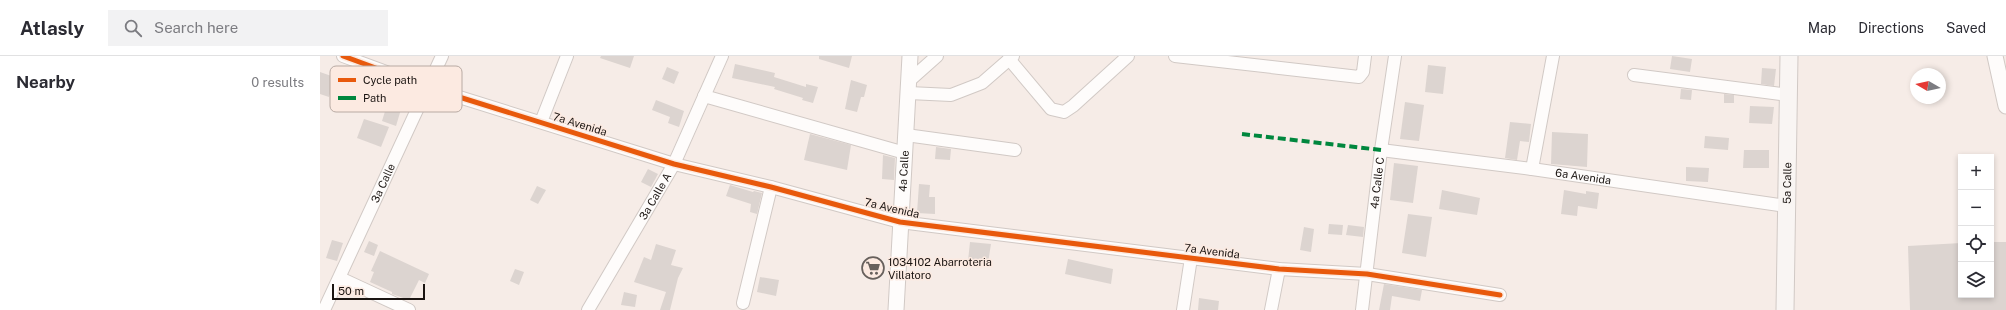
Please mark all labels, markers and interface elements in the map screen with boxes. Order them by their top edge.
search box [108,10,388,46]
text: Atlasly [20,17,84,39]
icon: search [122,17,144,39]
text: Search here [154,19,238,36]
text: Map [1808,20,1836,36]
text: Directions [1858,20,1924,36]
text: Saved [1946,20,1986,36]
legend [330,66,462,112]
north arrow [1910,68,1946,104]
text: Nearby [16,72,75,92]
text: Cycle path [363,74,417,86]
text: 0 results [251,75,304,90]
text: Path [363,92,386,104]
street label: 7a Avenida [552,110,608,138]
street label: 4a Calle [897,150,911,192]
map controls [1958,154,1994,298]
button: + [1958,154,1994,190]
street label: 4a Calle C [1368,156,1386,209]
street label: 3a Calle [369,162,397,205]
street label: 5a Calle [1781,162,1793,204]
street label: 6a Avenida [1555,166,1612,186]
street label: 3a Calle A [637,171,674,222]
button: − [1958,190,1994,226]
street label: 7a Avenida [863,196,921,220]
button: locate [1958,226,1994,262]
street label: 7a Avenida [1184,242,1240,260]
supermarket icon: 1034102 Abarroteria Villatoro [860,255,886,281]
place label: 1034102 Abarroteria Villatoro [888,256,992,281]
button: layers [1958,262,1994,298]
scale bar [332,282,425,301]
text: 50 m [338,285,364,297]

